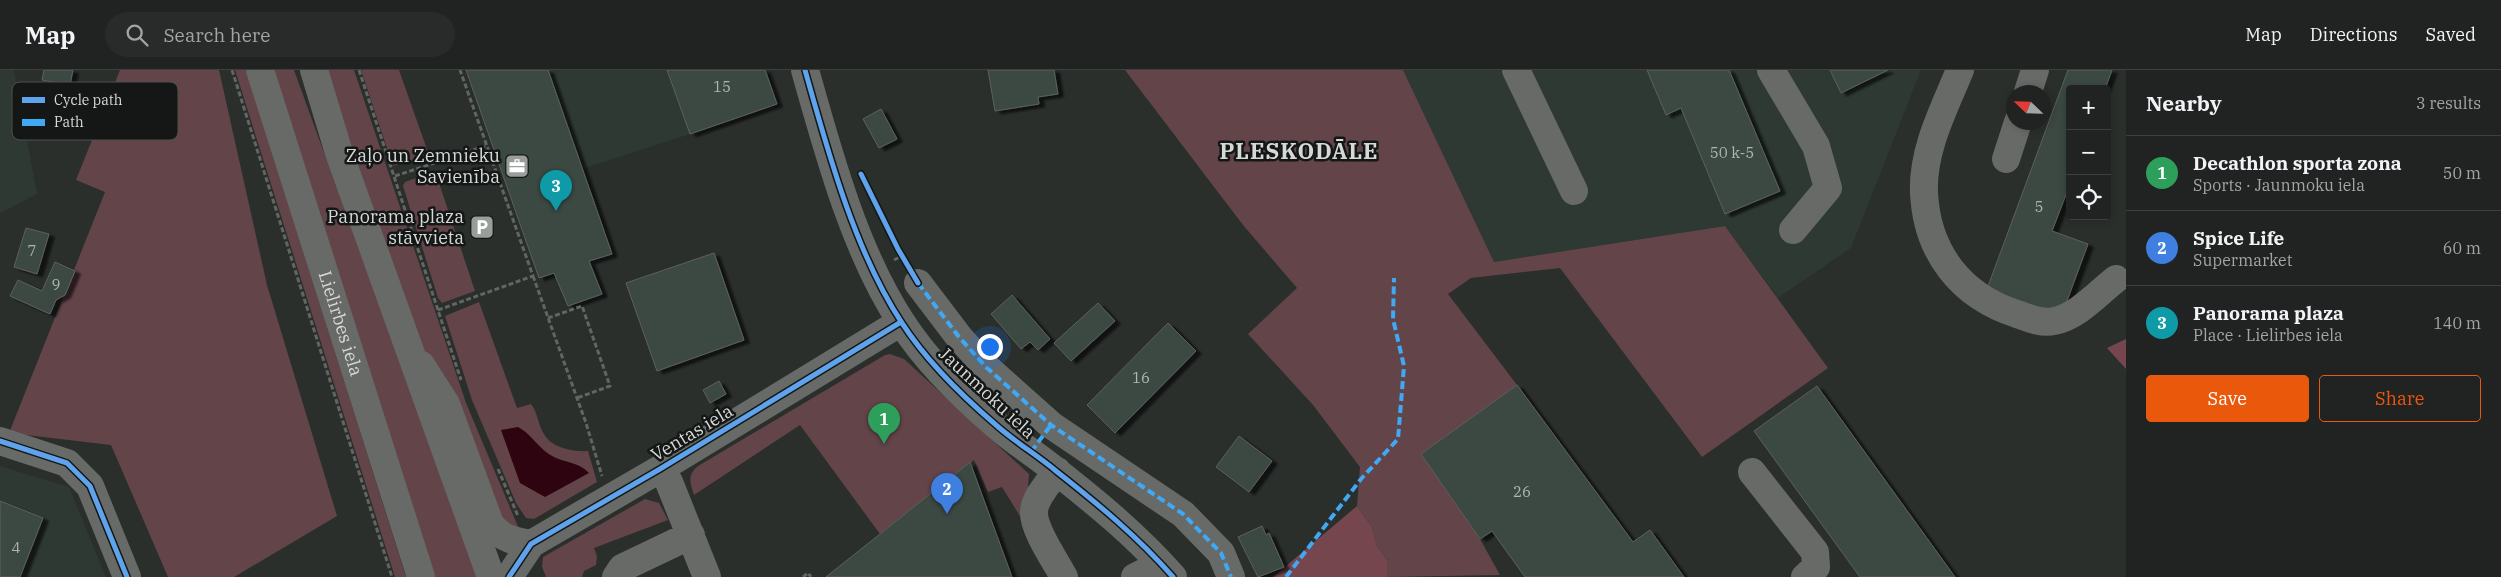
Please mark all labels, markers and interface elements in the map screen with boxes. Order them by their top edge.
search box [105,12,455,57]
text: Map [25,19,75,51]
icon: search [123,21,151,49]
text: Search here [163,23,270,47]
text: Map [2245,23,2282,46]
text: Directions [2310,23,2398,46]
text: Saved [2426,23,2476,46]
house number: 15 [713,77,731,96]
legend [12,82,178,140]
north arrow [2006,85,2051,130]
map controls [2066,85,2111,220]
button: + [2066,85,2111,130]
text: Nearby [2146,89,2222,117]
text: Cycle path [54,91,123,109]
text: 3 results [2416,93,2481,113]
text: Path [54,113,84,131]
button: − [2066,130,2111,175]
district label: PLESKODĀLE [1219,136,1379,165]
house number: 50 k-5 [1710,143,1754,162]
place label: Zaļo un Zemnieku Savienība [346,144,500,188]
text: Decathlon sporta zona [2193,151,2402,175]
office icon: Zaļo un Zemnieku Savienība [504,153,530,179]
text: 1 [2157,163,2167,183]
text: 50 m [2443,163,2481,183]
pin: 3 [540,170,572,211]
button: locate [2066,175,2111,220]
text: Sports · Jaunmoku iela [2193,175,2365,195]
house number: 5 [2034,197,2044,216]
place label: Panorama plaza stāvvieta [327,205,464,249]
parking icon: Panorama plaza stāvvieta [469,214,495,240]
text: Spice Life [2193,226,2284,250]
text: 2 [2157,238,2167,258]
text: 60 m [2443,238,2481,258]
house number: 7 [27,241,37,260]
text: Supermarket [2193,250,2292,270]
street label: Lielirbes iela [313,268,369,379]
house number: 9 [51,275,61,294]
text: Panorama plaza [2193,301,2344,325]
text: 3 [2157,313,2167,333]
text: 140 m [2433,313,2481,333]
text: Place · Lielirbes iela [2193,325,2343,345]
your location [977,334,1003,360]
street label: Jaunmoku iela [934,342,1041,443]
house number: 16 [1132,368,1150,387]
button: Save [2146,375,2309,422]
button: Share [2319,375,2481,422]
street label: Ventas iela [646,399,737,466]
pin: 1 [868,403,900,444]
pin: 2 [931,473,963,514]
house number: 26 [1513,482,1531,501]
house number: 4 [11,538,21,557]

